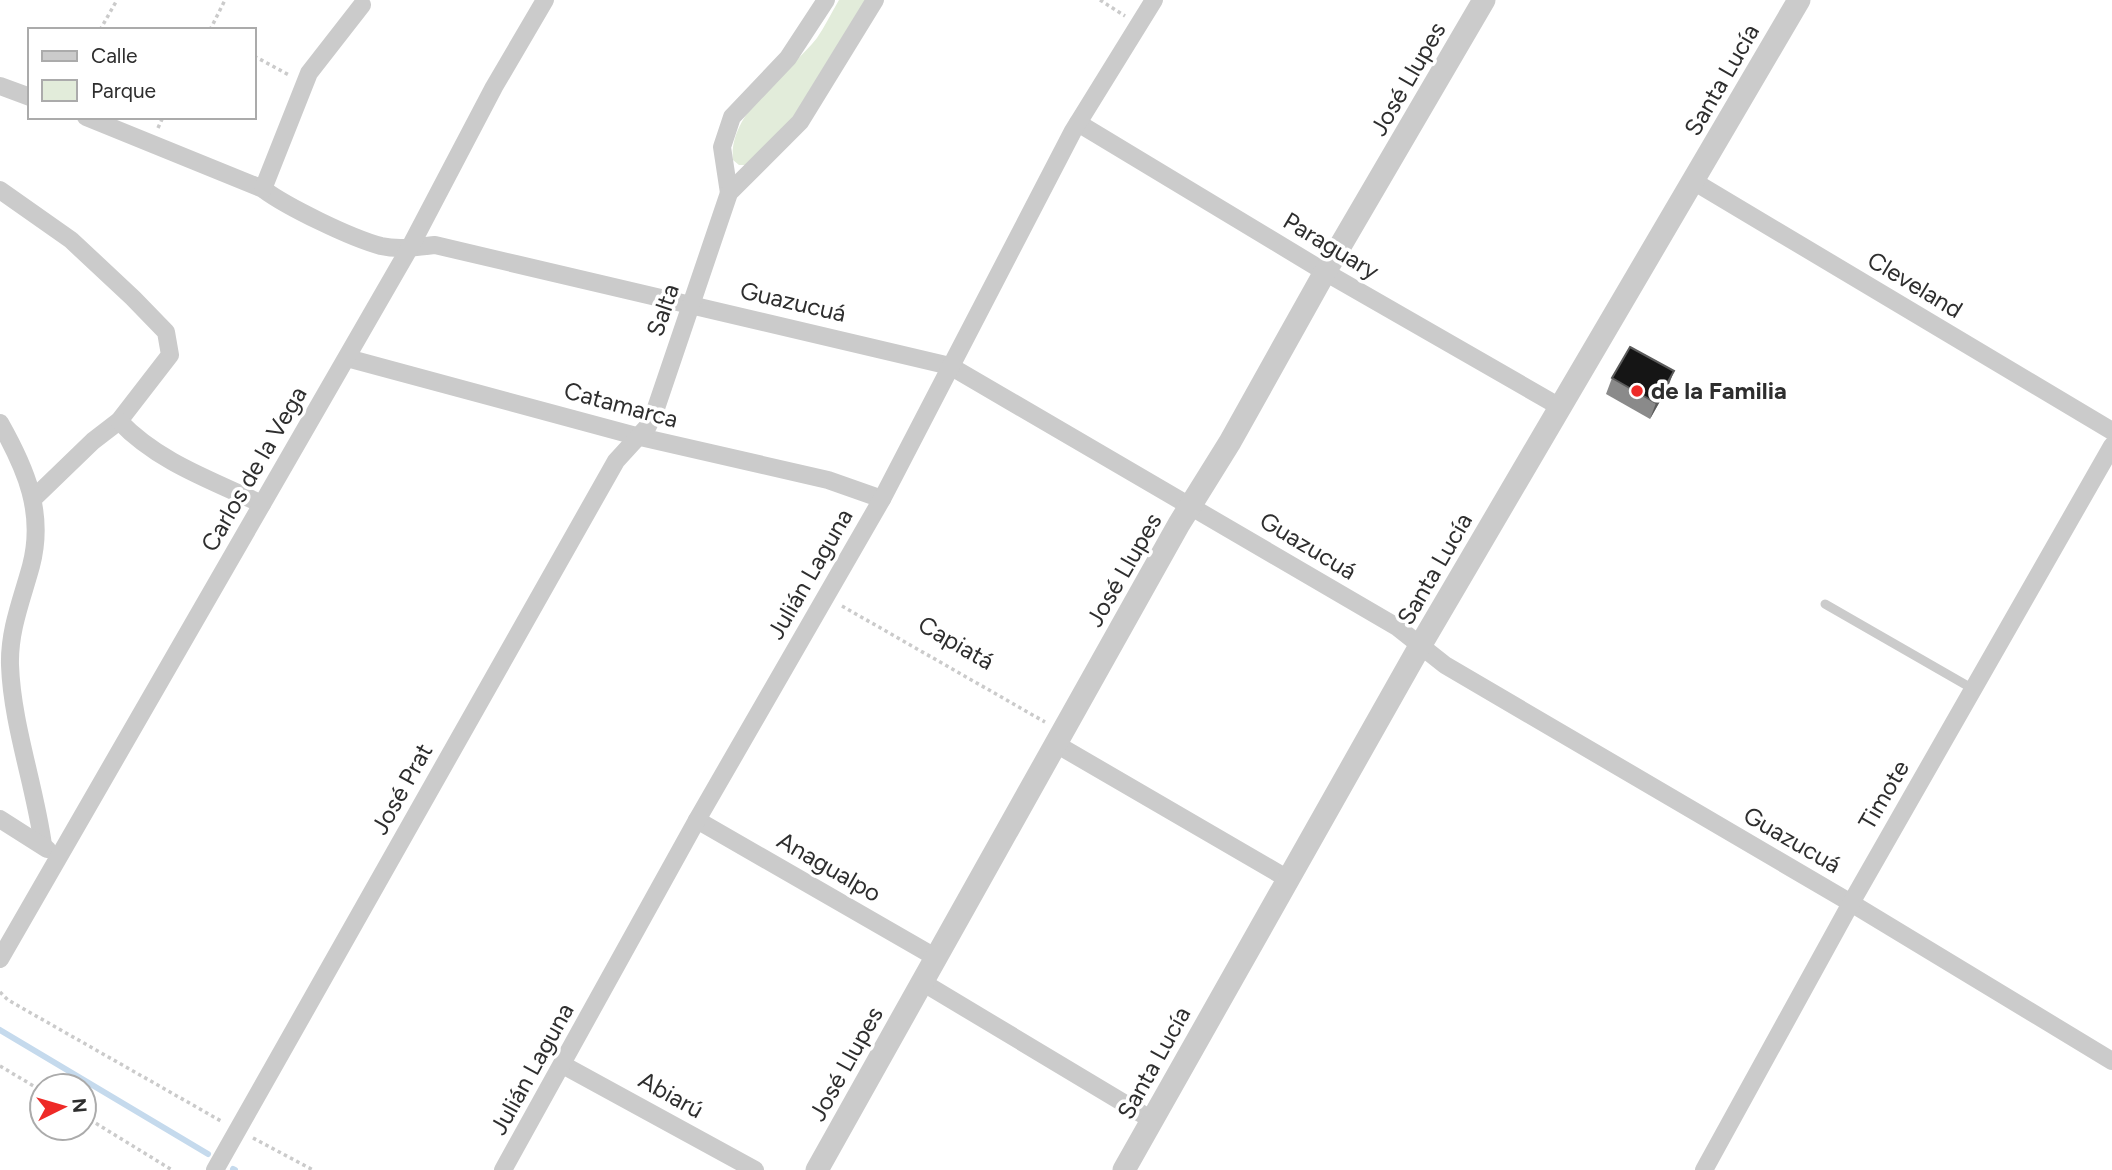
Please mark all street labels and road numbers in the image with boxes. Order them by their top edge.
street label: José Llupes [1363,17,1452,141]
street label: Santa Lucía [1678,19,1765,141]
street label: Paraguary [1278,206,1385,286]
street label: Cleveland [1863,245,1968,324]
street label: Guazucuá [737,275,849,328]
street label: Salta [640,280,685,340]
street label: Catamarca [561,375,681,434]
street label: Carlos de la Vega [195,381,313,556]
street label: Julián Laguna [761,503,859,644]
street label: Guazucuá [1255,505,1362,586]
street label: José Llupes [1079,508,1168,632]
street label: Santa Lucía [1391,508,1478,630]
street label: Capiatá [913,609,999,676]
street label: José Prat [365,738,438,839]
street label: Timote [1852,755,1915,835]
street label: Guazucuá [1738,800,1846,879]
street label: Anagualpo [772,825,886,908]
street label: Julián Laguna [483,998,580,1140]
street label: Santa Lucía [1111,1001,1196,1124]
street label: José Llupes [802,1002,889,1126]
street label: Abiarú [634,1065,709,1124]

